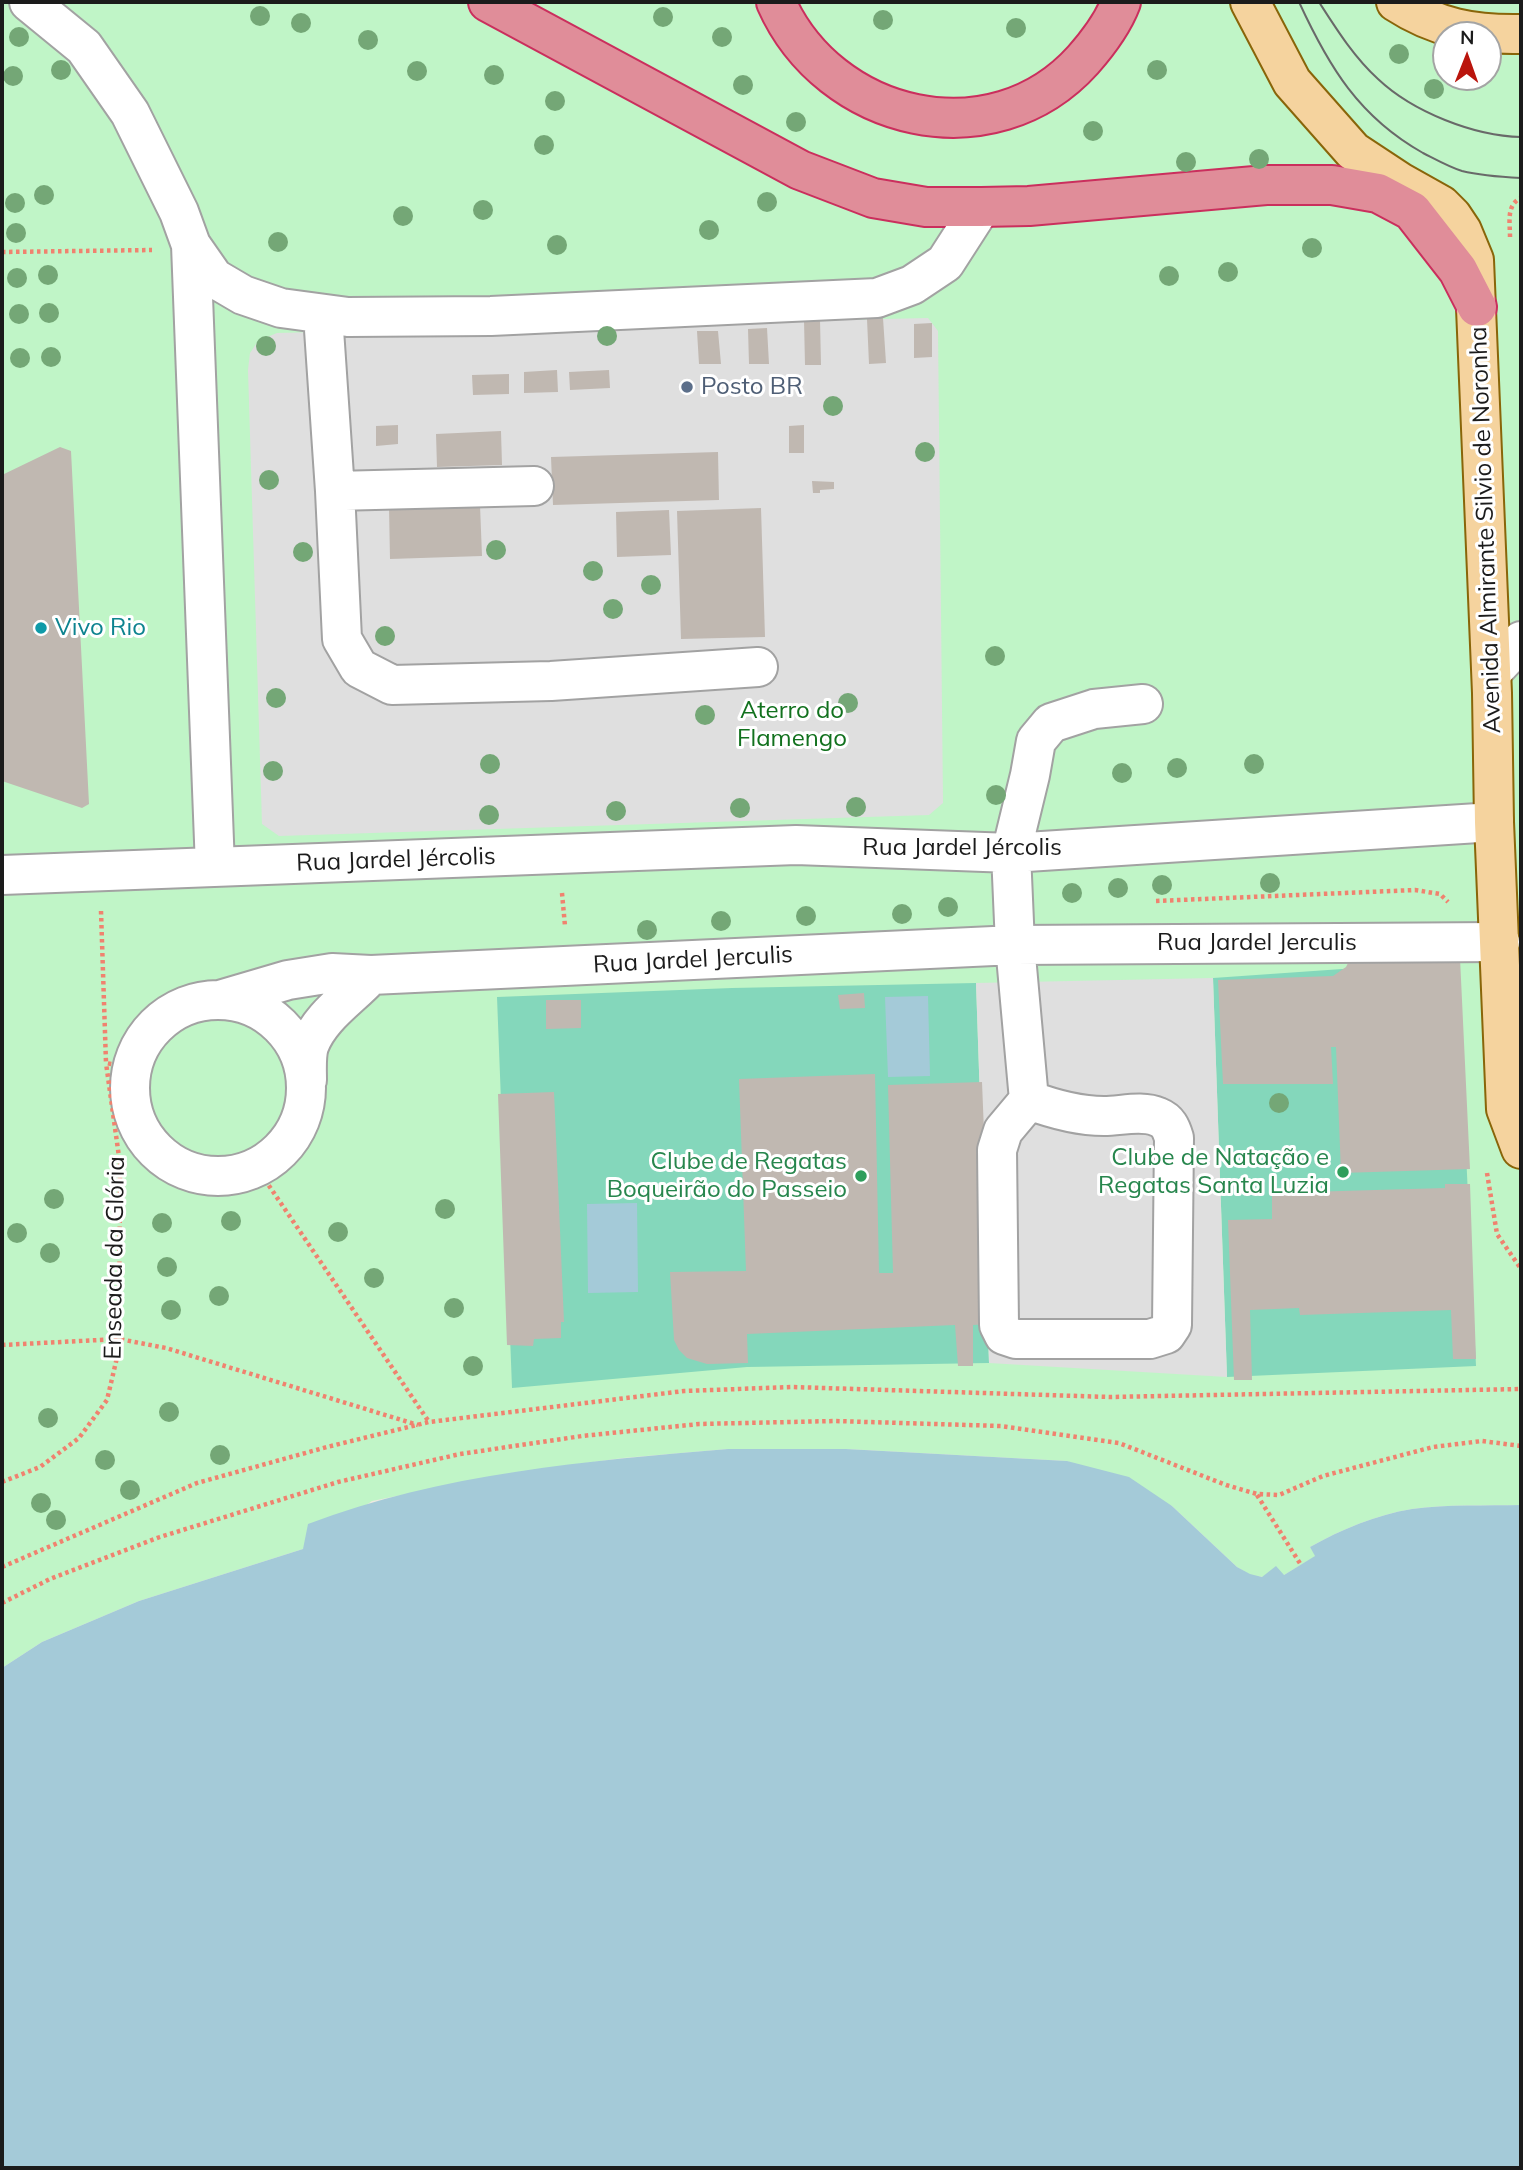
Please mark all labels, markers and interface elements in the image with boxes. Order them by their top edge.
north arrow [1432,21,1502,91]
text: N [1460,25,1475,49]
street label: Avenida Almirante Silvio de Noronha [1465,326,1507,734]
place label: Posto BR [701,373,803,401]
marker: Posto BR [679,379,695,395]
place label: Vivo Rio [55,614,146,642]
marker: Vivo Rio [33,620,49,636]
park label: Aterro do Flamengo [737,697,847,753]
street label: Rua Jardel Jércolis [862,834,1062,862]
street label: Rua Jardel Jércolis [296,842,496,878]
street label: Rua Jardel Jerculis [1157,929,1357,957]
street label: Rua Jardel Jerculis [592,940,794,980]
place label: Clube de Natação e Regatas Santa Luzia [1098,1144,1329,1200]
place label: Clube de Regatas Boqueirão do Passeio [607,1148,847,1204]
street label: Enseada da Glória [99,1156,131,1360]
marker: Clube de Natação e Regatas Santa Luzia [1335,1164,1351,1180]
marker: Clube de Regatas Boqueirão do Passeio [853,1168,869,1184]

